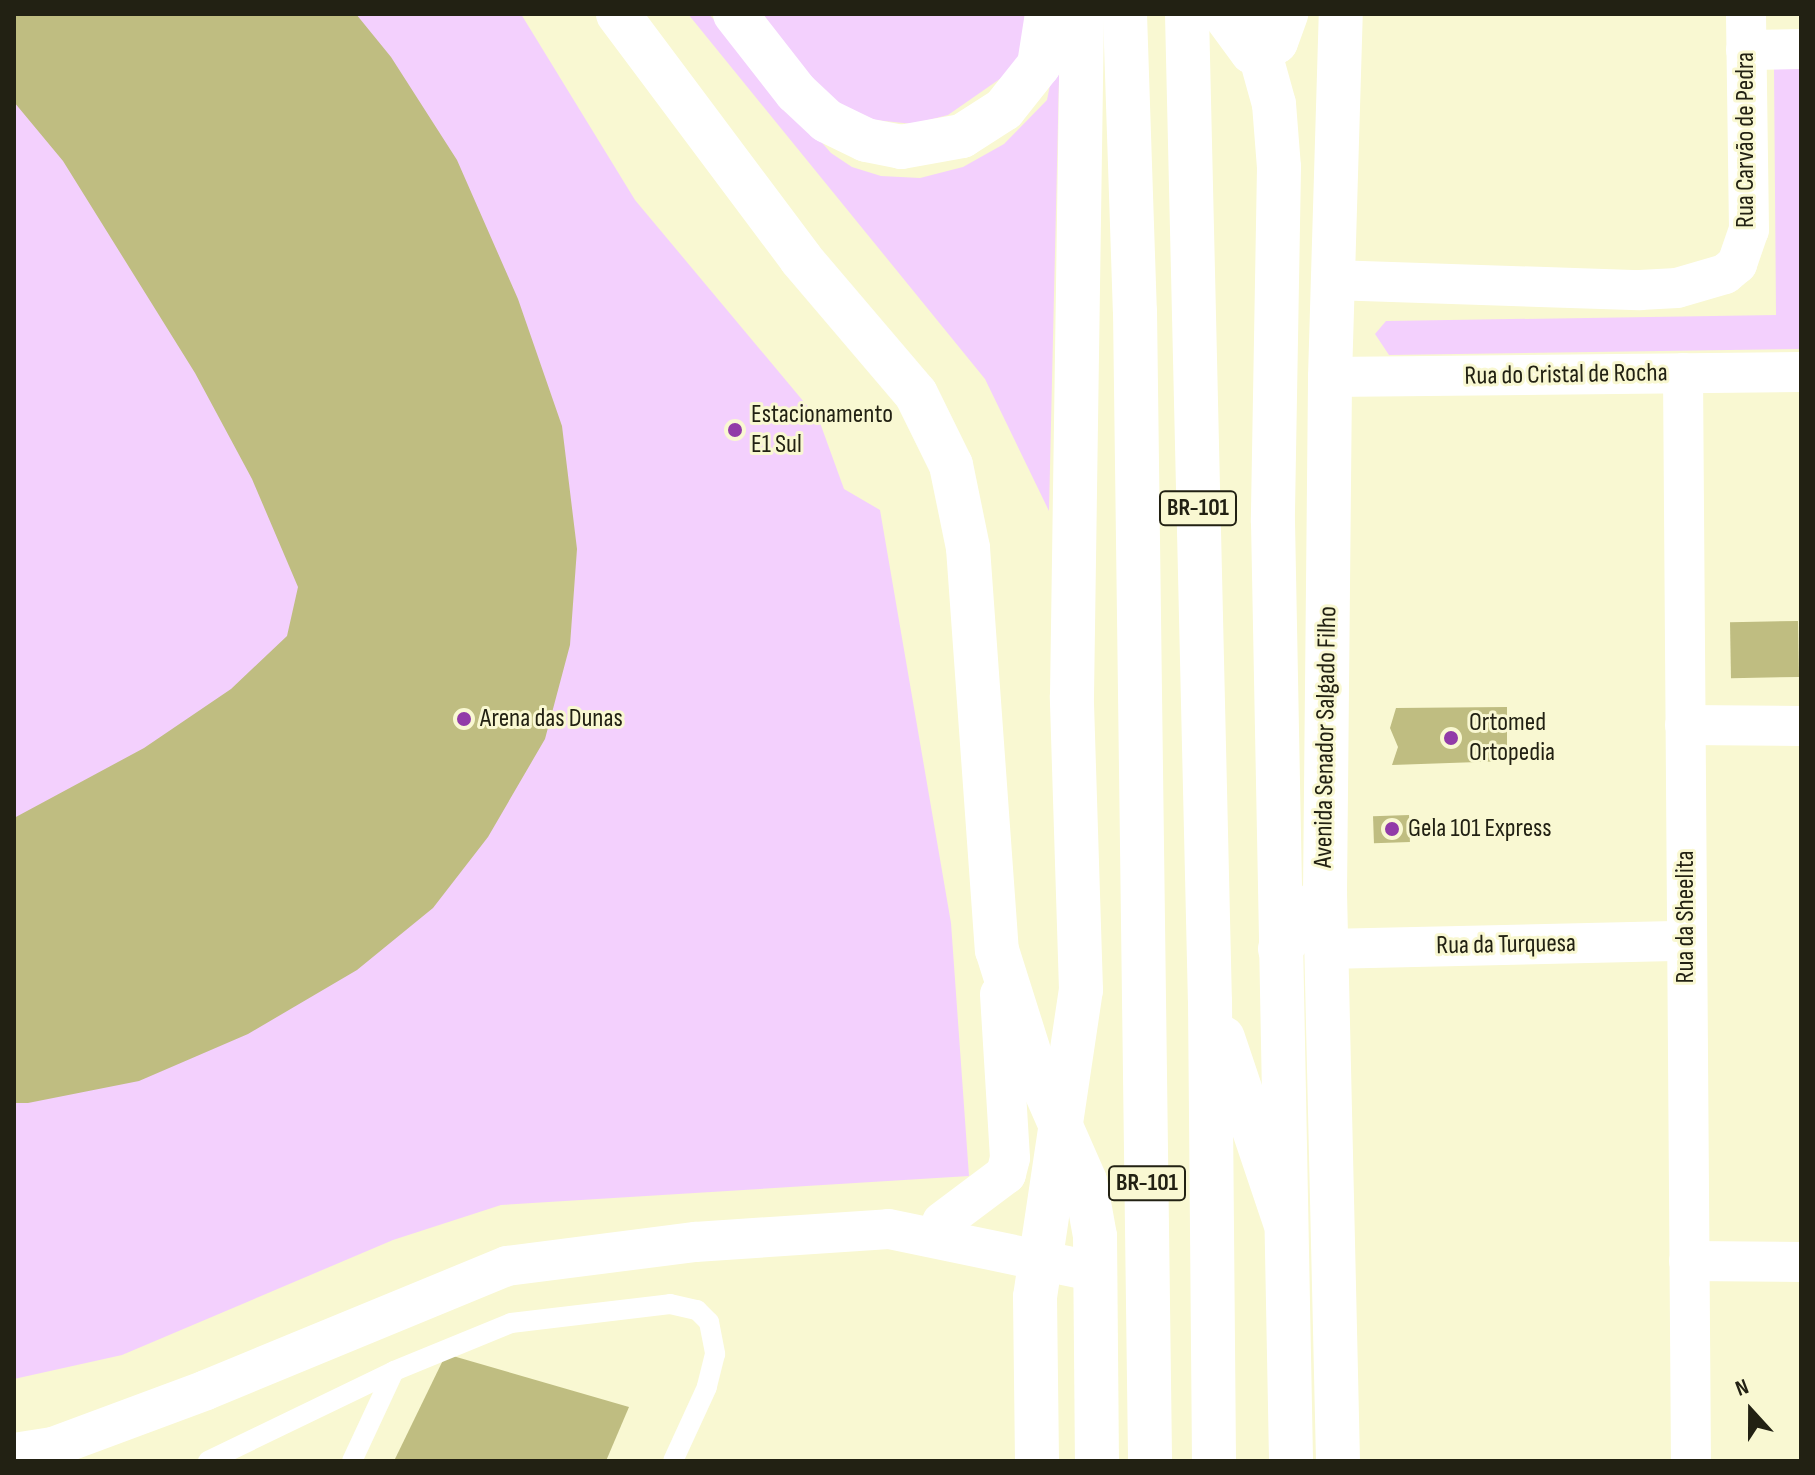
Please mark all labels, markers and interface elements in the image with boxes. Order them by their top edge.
street label: Rua Carvão de Pedra [1730,52,1762,228]
street label: Rua do Cristal de Rocha [1464,358,1668,392]
place label: Estacionamento E1 Sul [751,399,893,460]
marker: Estacionamento E1 Sul [726,421,744,439]
road number: BR-101 [1158,488,1238,528]
street label: Avenida Senador Salgado Filho [1308,606,1344,868]
place label: Arena das Dunas [480,703,623,735]
place label: Ortomed Ortopedia [1469,707,1555,768]
marker: Arena das Dunas [455,710,473,728]
marker: Ortomed Ortopedia [1440,727,1462,749]
place label: Gela 101 Express [1408,813,1551,845]
marker: Gela 101 Express [1383,820,1401,838]
street label: Rua da Sheelita [1670,850,1702,984]
street label: Rua da Turquesa [1436,928,1576,962]
road number: BR-101 [1107,1163,1187,1203]
north arrow [1711,1371,1791,1451]
text: N [1732,1373,1753,1403]

